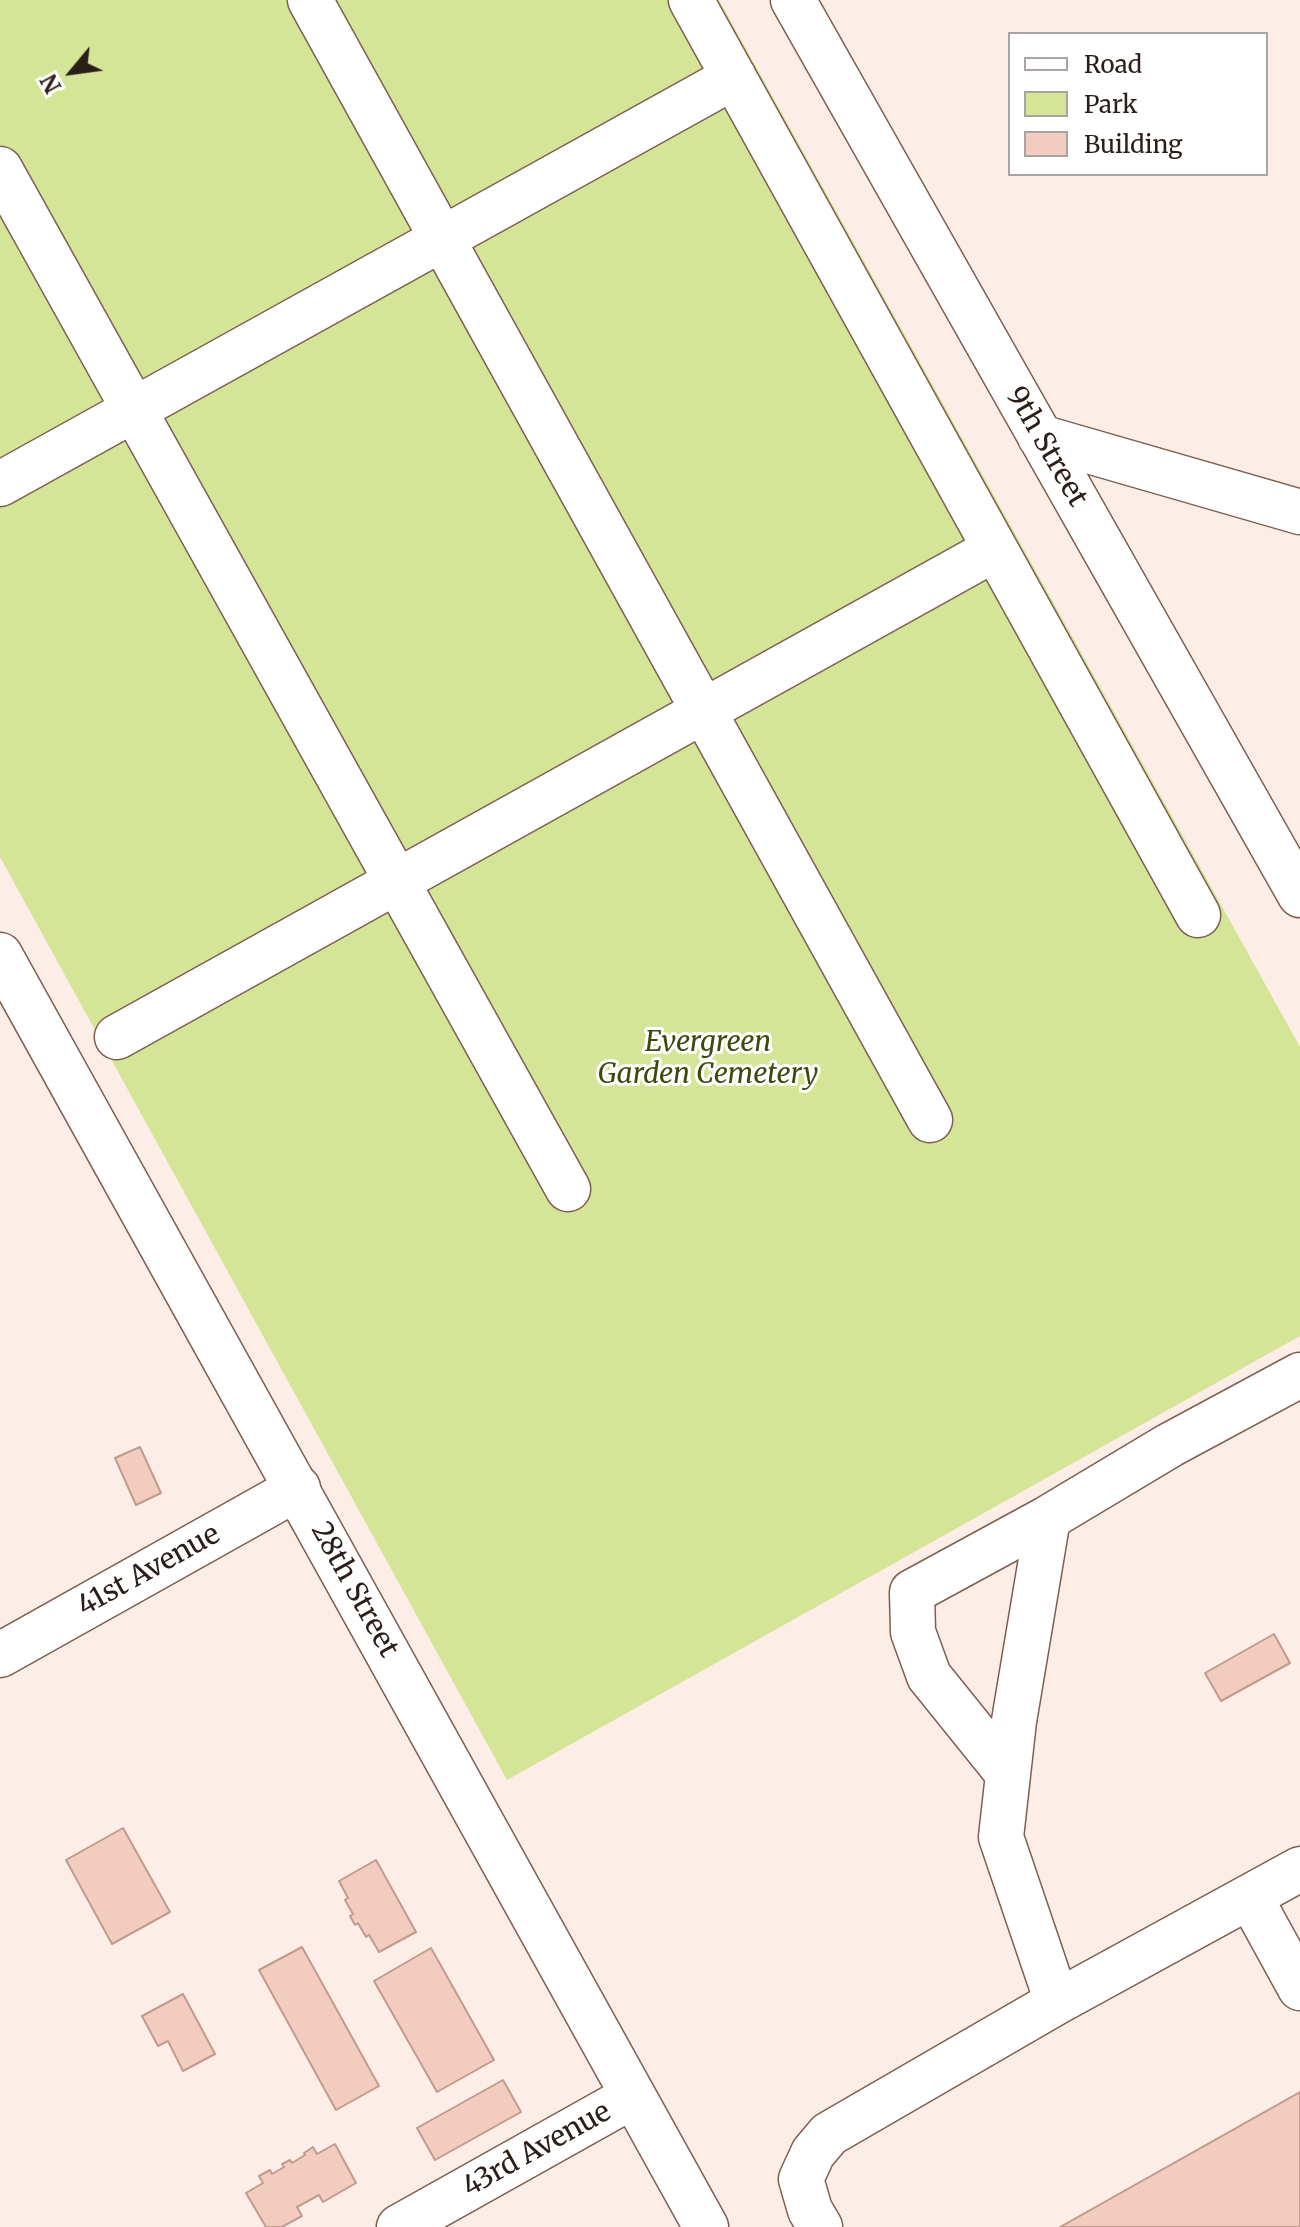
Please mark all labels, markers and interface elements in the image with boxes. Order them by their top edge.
north arrow [32,32,112,112]
legend [1008,32,1268,176]
text: Road [1084,49,1142,80]
text: N [35,69,67,98]
text: Park [1084,89,1137,120]
text: Building [1084,129,1183,160]
street label: 9th Street [998,381,1094,513]
park label: Evergreen Garden Cemetery [598,1026,818,1092]
street label: 28th Street [303,1517,405,1663]
street label: 41st Avenue [72,1518,226,1624]
street label: 43rd Avenue [457,2096,617,2204]

